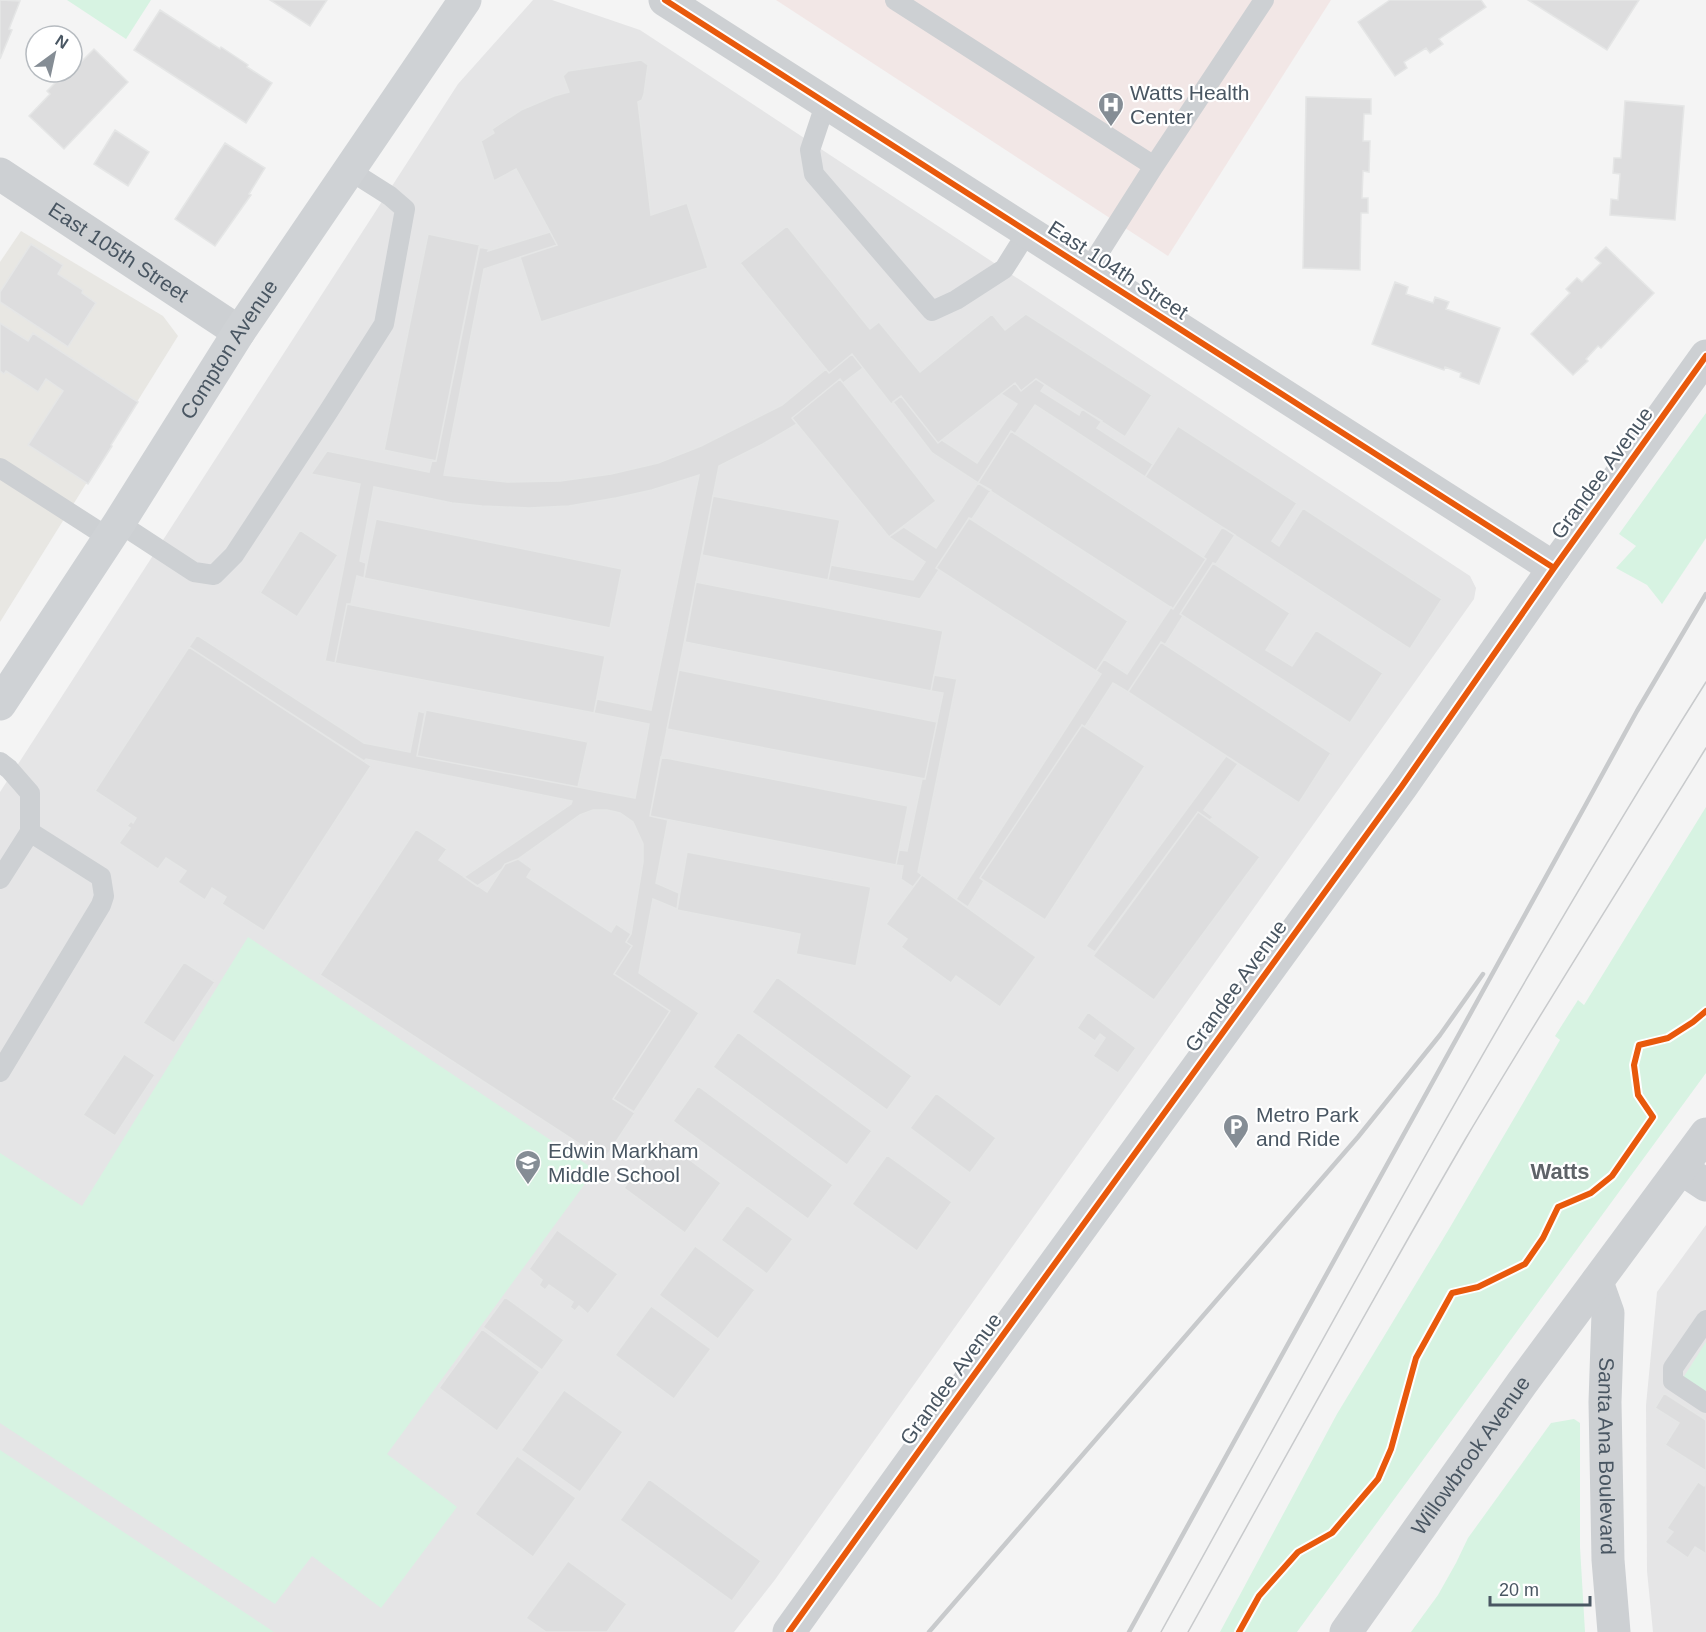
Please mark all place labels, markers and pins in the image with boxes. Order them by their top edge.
place label: Watts Health Center [1130,81,1249,128]
hospital icon: Watts Health Center [1096,90,1126,128]
place label: Metro Park and Ride [1256,1103,1359,1150]
parking icon: Metro Park and Ride [1221,1112,1251,1150]
place label: Edwin Markham Middle School [548,1139,699,1186]
school or university icon: Edwin Markham Middle School [513,1148,543,1186]

